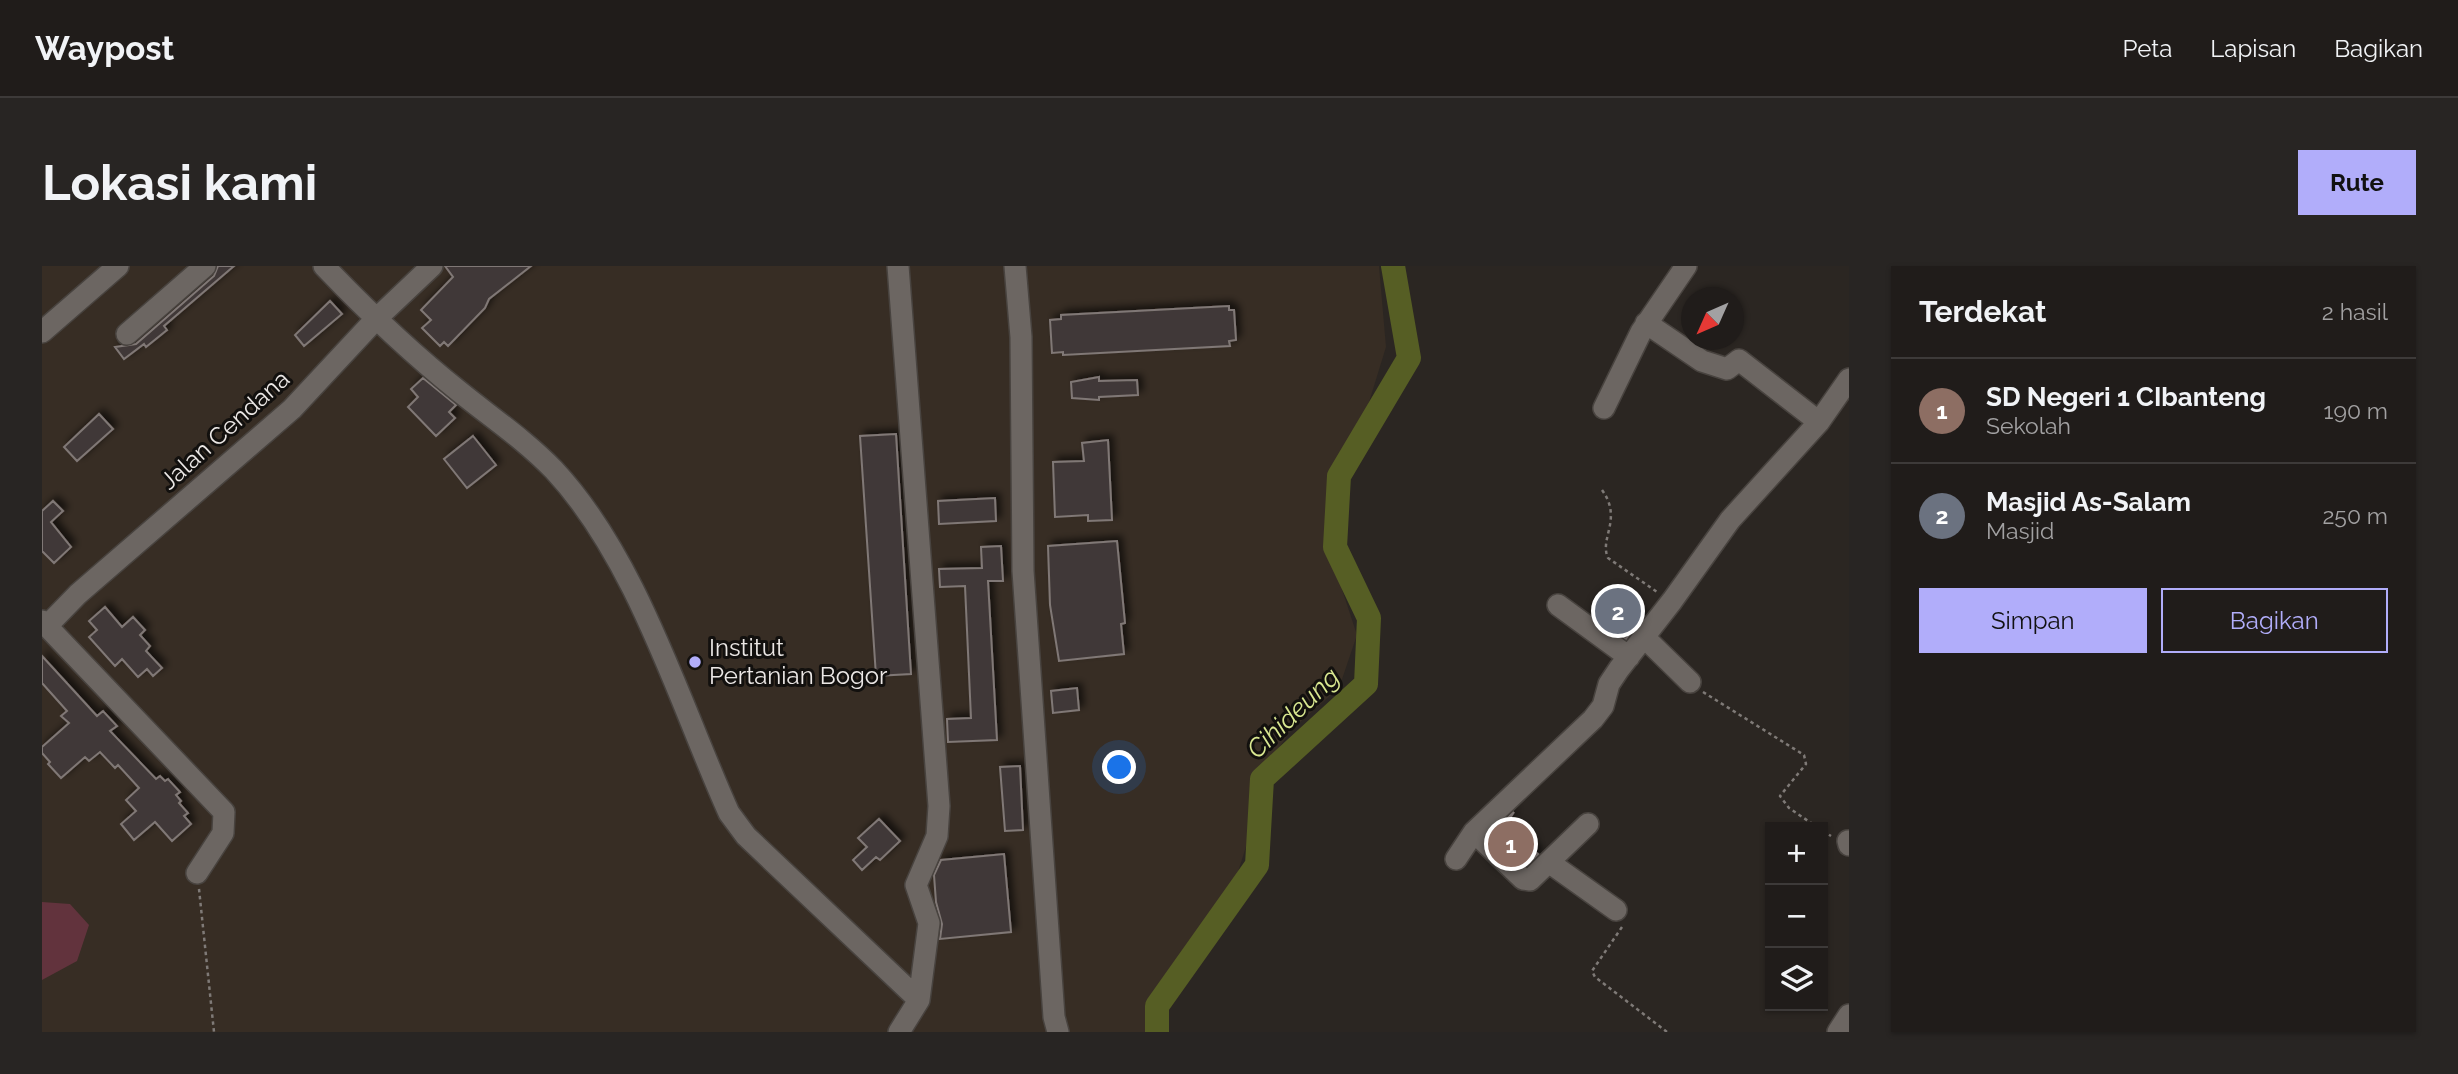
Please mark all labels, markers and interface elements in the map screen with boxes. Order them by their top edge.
text: Waypost [35,29,174,68]
text: Peta [2123,34,2172,63]
text: Lapisan [2210,34,2296,63]
text: Bagikan [2334,34,2423,63]
button: Rute [2298,150,2416,215]
text: Lokasi kami [42,154,317,211]
north arrow [1681,287,1744,350]
text: Terdekat [1919,294,2047,329]
text: 2 hasil [2322,298,2388,325]
street label: Jalan Cendana [154,364,295,495]
text: SD Negeri 1 CIbanteng [1986,382,2266,412]
text: 1 [1936,397,1948,424]
text: 190 m [2324,397,2388,424]
text: Sekolah [1986,412,2071,439]
text: Masjid As-Salam [1986,487,2191,517]
text: 2 [1936,502,1948,529]
text: 250 m [2322,502,2388,529]
text: Masjid [1986,517,2054,544]
pin: 2 [1595,585,1641,637]
button: Simpan [1919,588,2147,653]
button: Bagikan [2161,588,2388,653]
place label: Institut Pertanian Bogor [709,633,888,690]
marker: Institut Pertanian Bogor [687,654,703,670]
water label: Cihideung [1241,662,1345,764]
your location [1102,750,1136,784]
pin: 1 [1488,818,1534,870]
map controls [1765,822,1828,1011]
button: + [1765,822,1828,885]
button: − [1765,885,1828,948]
button: layers [1765,948,1828,1011]

